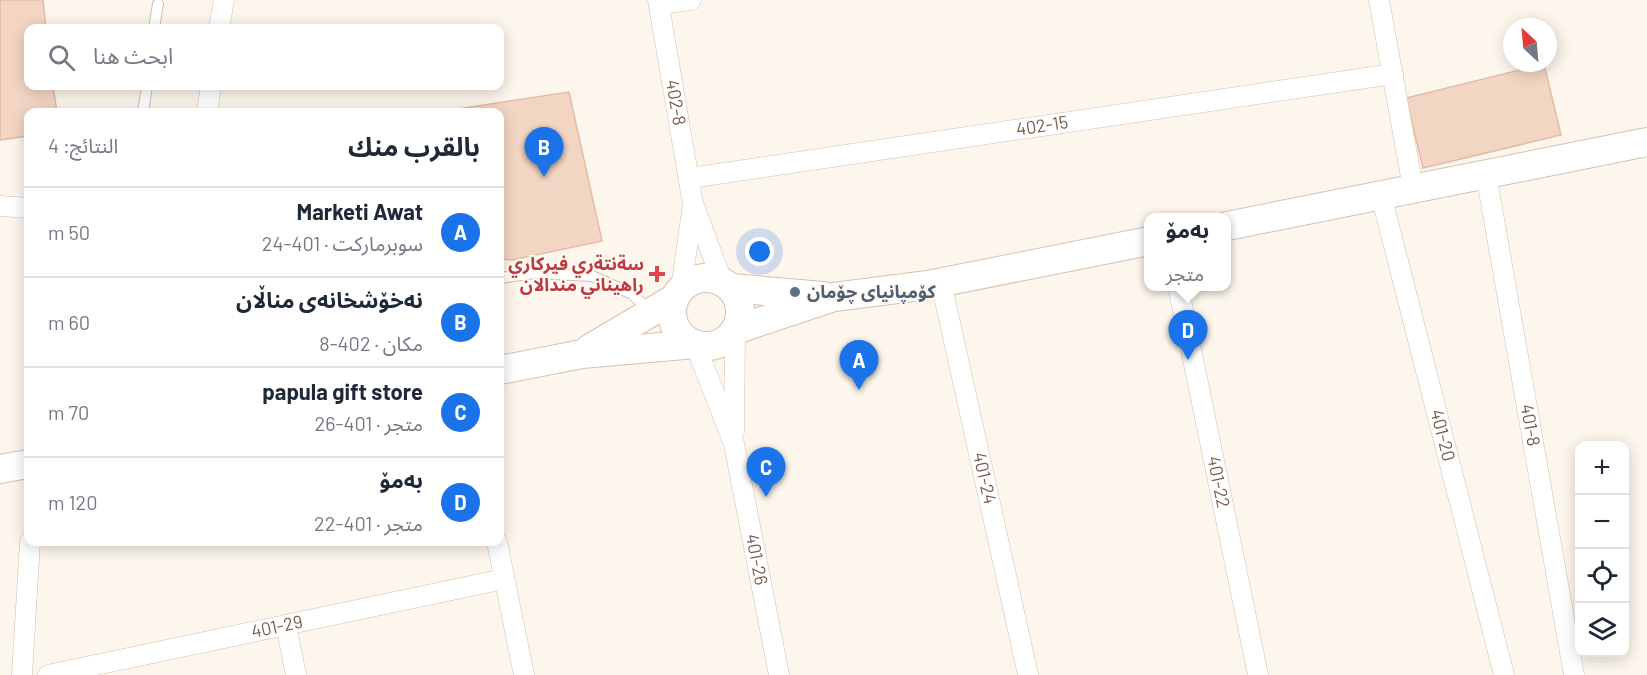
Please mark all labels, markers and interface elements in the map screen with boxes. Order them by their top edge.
north arrow [1503,18,1557,72]
search box [24,24,504,90]
icon: search [45,41,78,74]
text: ابحث هنا [93,42,173,68]
street label: 402-8 [662,78,691,127]
street label: 402-15 [1014,110,1070,140]
pin: B [524,128,564,177]
text: بالقرب منك [348,130,480,161]
text: النتائج: 4 [48,133,118,157]
text: Marketi Awat [296,198,423,224]
popup [1144,213,1231,291]
text: بەمۆ [1166,216,1209,242]
text: 50 m [48,220,90,244]
text: A [454,220,467,244]
text: سوبرماركت · 401-24 [262,231,423,255]
your location [745,237,774,266]
place label: سةنتةري فيركاري راهيناني مندالان [508,252,644,299]
text: متجر [1166,261,1204,285]
marker: سةنتةري فيركاري راهيناني مندالان [648,265,666,283]
place label: کۆمپانیای چۆمان [807,280,936,304]
marker: کۆمپانیای چۆمان [788,285,802,299]
text: نەخۆشخانەی مناڵان [236,286,423,312]
text: 60 m [48,310,90,334]
text: B [454,310,467,334]
pin: D [1168,310,1208,360]
text: مكان · 402-8 [319,331,423,355]
pin: A [840,340,878,390]
text: papula gift store [262,378,423,404]
text: 70 m [48,400,89,424]
text: C [454,400,467,424]
street label: 401-8 [1517,402,1546,448]
street label: 401-20 [1426,407,1461,463]
text: متجر · 401-26 [314,411,423,435]
map controls [1575,441,1629,657]
button: + [1575,441,1629,495]
pin: C [746,448,786,497]
street label: 401-24 [969,450,1002,506]
street label: 401-22 [1203,454,1235,510]
text: بەمۆ [379,466,423,492]
text: 120 m [48,490,98,514]
text: D [454,490,467,514]
button: − [1575,495,1629,549]
text: متجر · 401-22 [314,511,423,535]
street label: 401-26 [742,532,773,587]
button: locate [1575,549,1629,603]
button: layers [1575,603,1629,657]
street label: 401-29 [249,610,305,642]

